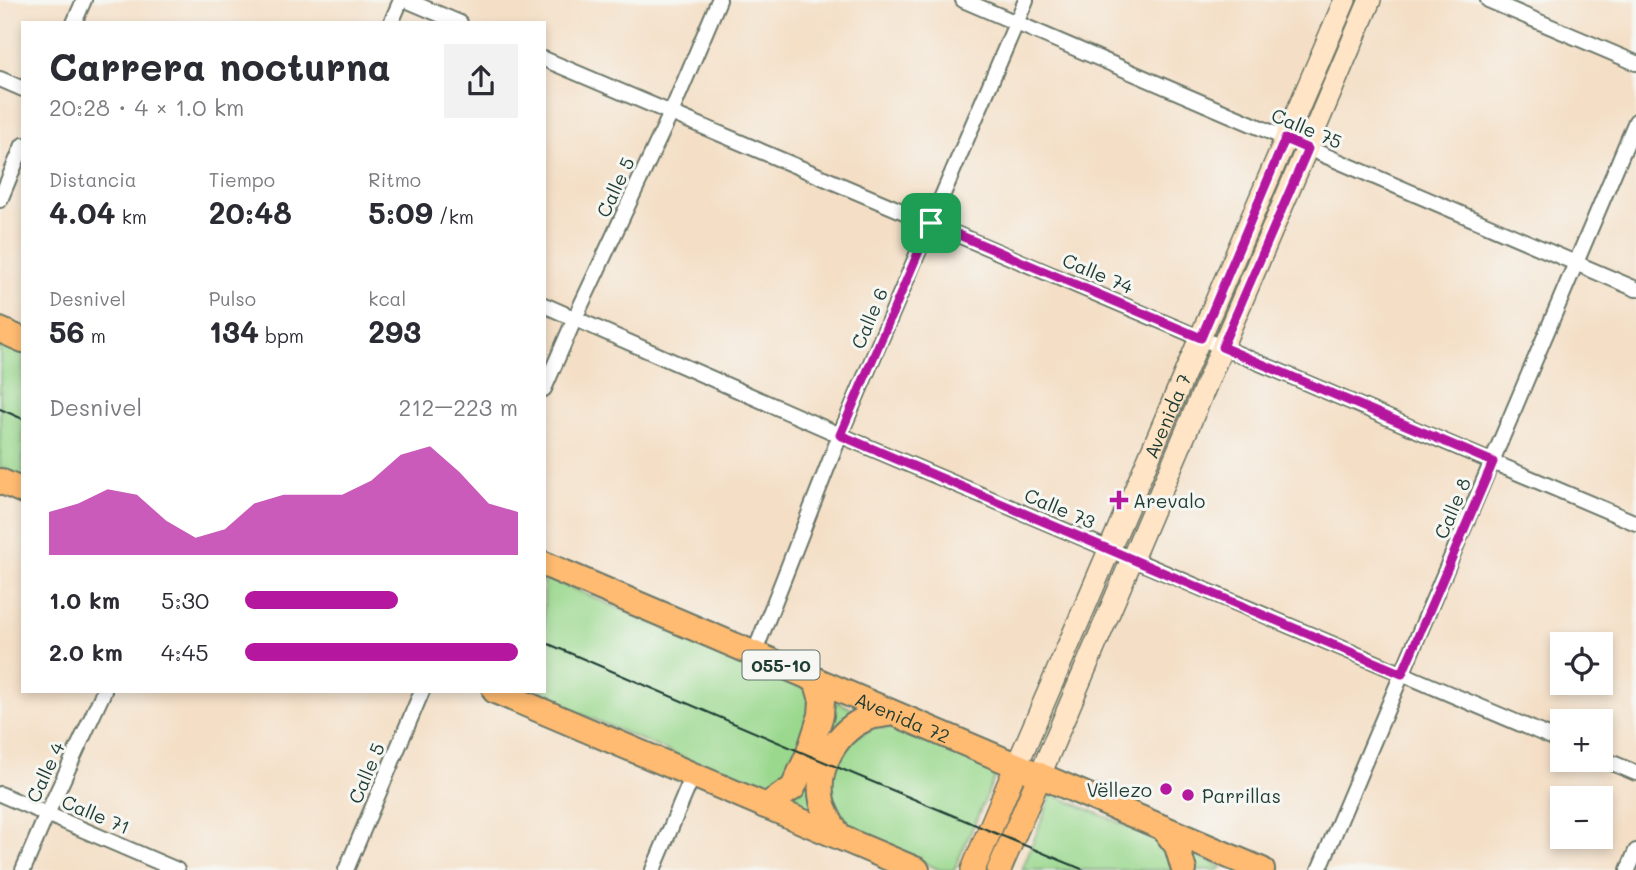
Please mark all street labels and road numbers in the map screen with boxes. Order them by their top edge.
street label: Calle 75 [1268,102,1346,154]
street label: Calle 5 [590,153,640,221]
street label: Calle 74 [1059,247,1137,299]
street label: Calle 6 [845,284,893,352]
street label: Avenida 7 [1138,369,1196,462]
street label: Calle 8 [1428,474,1476,542]
street label: Calle 73 [1021,482,1099,534]
road number: 055-10 [742,650,820,680]
street label: Avenida 72 [852,686,954,748]
street label: Calle 4 [20,738,70,806]
street label: Calle 5 [342,739,390,807]
street label: Calle 71 [58,788,134,840]

